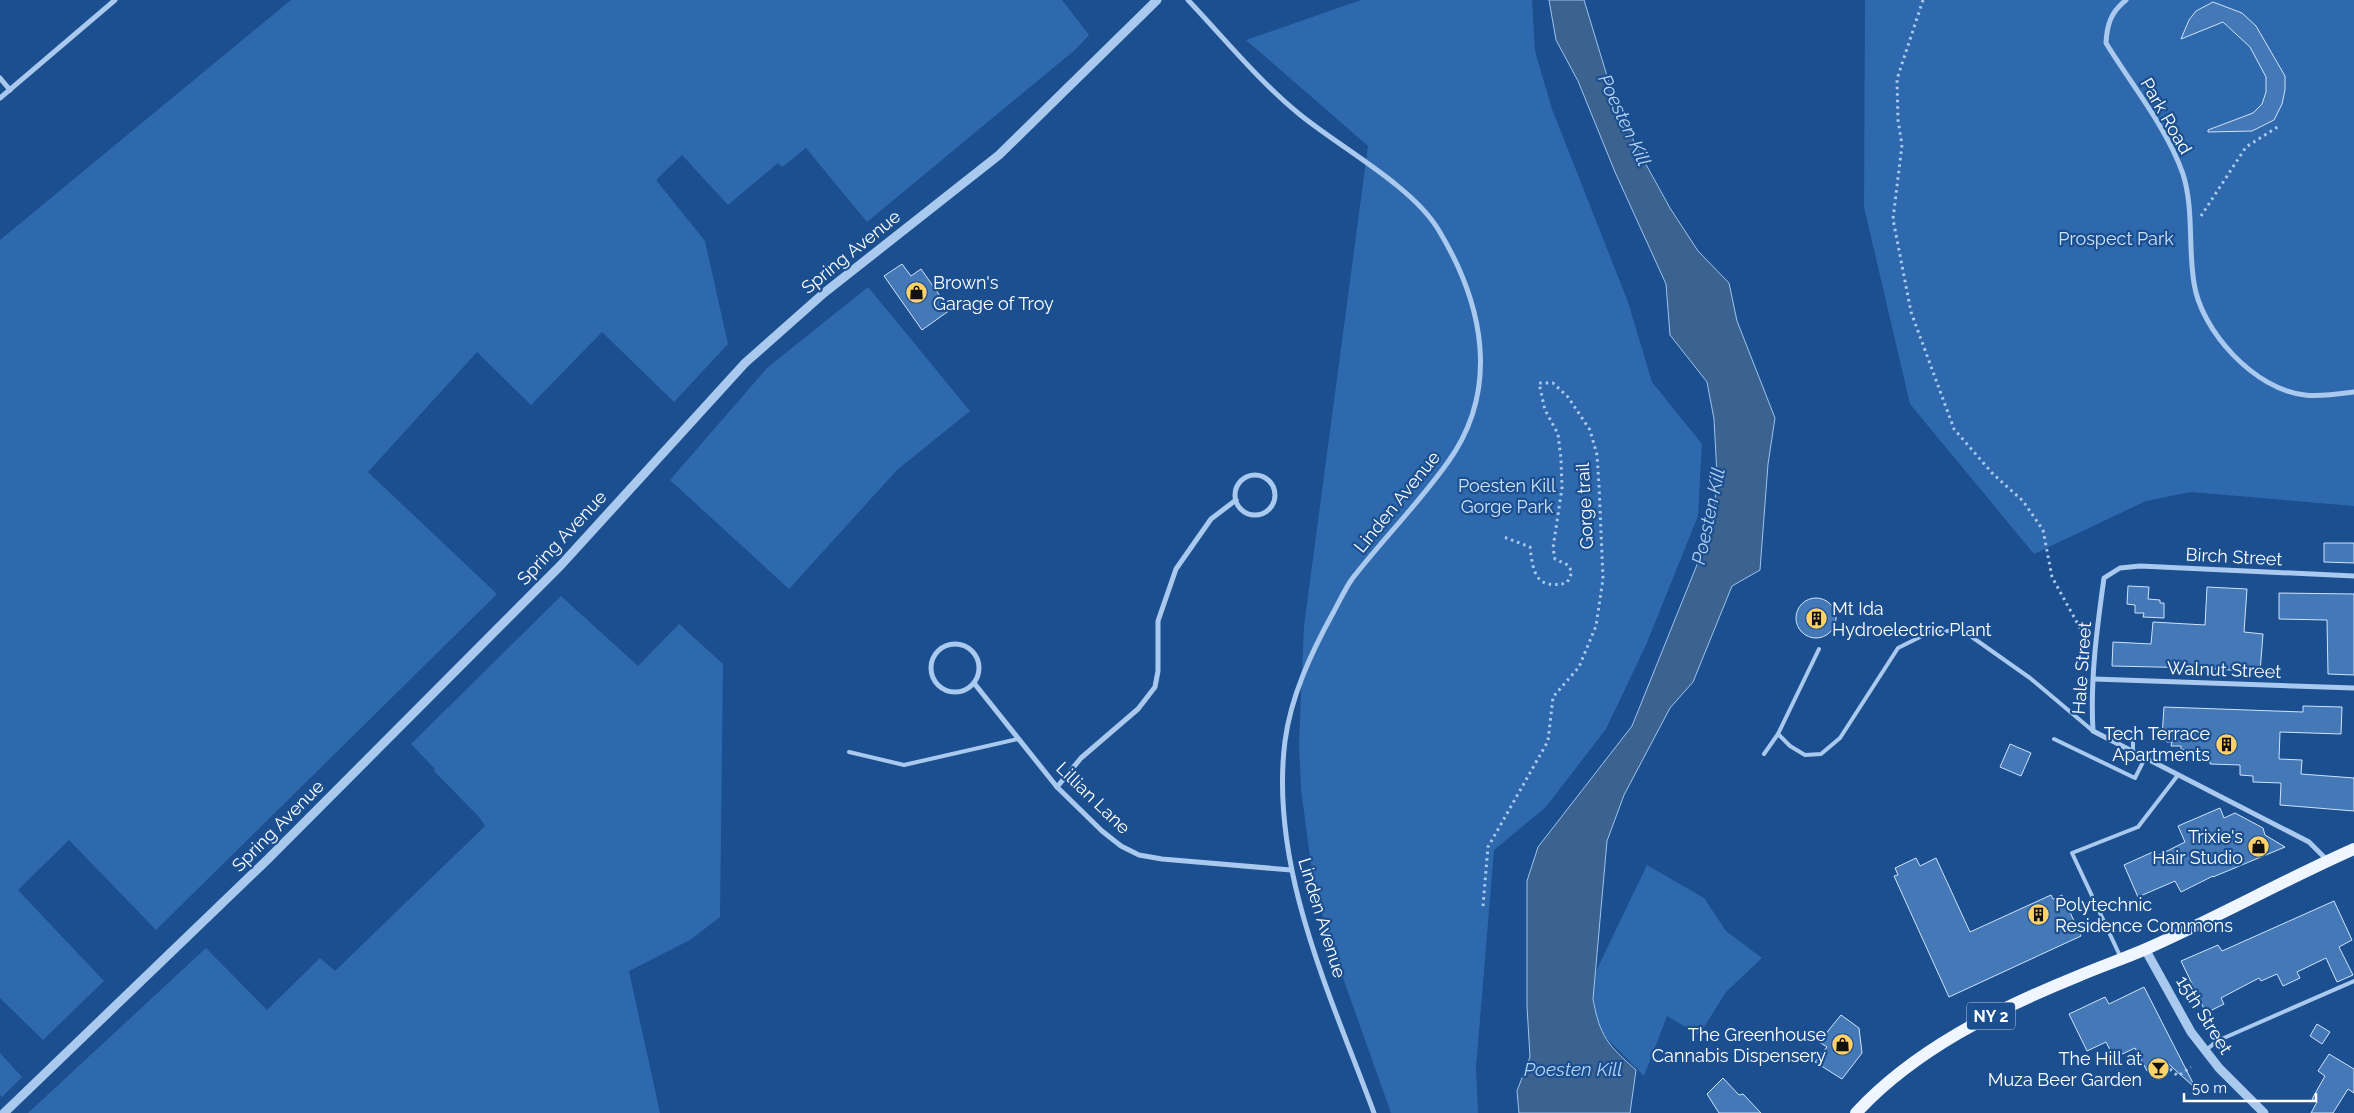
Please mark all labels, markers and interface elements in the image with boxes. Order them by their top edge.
water label: Poesten Kill [1594,71,1656,169]
street label: Park Road [2136,74,2197,158]
street label: Spring Avenue [797,205,905,298]
park label: Prospect Park [2058,228,2174,249]
place label: Brown's Garage of Troy [933,272,1054,314]
shop icon: Brown's Garage of Troy [905,281,929,305]
street label: Linden Avenue [1349,446,1444,557]
street label: Gorge trail [1572,462,1597,550]
water label: Poesten Kill [1687,466,1729,566]
park label: Poesten Kill Gorge Park [1458,475,1556,517]
street label: Spring Avenue [513,486,611,589]
street label: Birch Street [2185,543,2283,570]
place label: Mt Ida Hydroelectric Plant [1832,598,1992,640]
building icon: Mt Ida Hydroelectric Plant [1804,607,1828,631]
street label: Hale Street [2068,621,2095,715]
street label: Walnut Street [2167,657,2281,682]
place label: Tech Terrace Apartments [2104,723,2210,765]
building icon: Tech Terrace Apartments [2214,732,2238,756]
street label: Lillian Lane [1052,757,1135,838]
street label: Spring Avenue [227,775,328,876]
place label: Trixie's Hair Studio [2152,826,2243,868]
shop icon: Trixie's Hair Studio [2247,835,2271,859]
street label: Linden Avenue [1294,855,1351,981]
place label: Polytechnic Residence Commons [2055,894,2233,936]
building icon: Polytechnic Residence Commons [2027,903,2051,927]
street label: 15th Street [2172,972,2237,1058]
road number: NY 2 [1967,1002,2015,1030]
place label: The Greenhouse Cannabis Dispensery [1652,1024,1826,1066]
shop icon: The Greenhouse Cannabis Dispensery [1830,1033,1854,1057]
place label: The Hill at Muza Beer Garden [1988,1048,2142,1090]
bar icon: The Hill at Muza Beer Garden [2146,1057,2170,1081]
water label: Poesten Kill [1524,1058,1622,1080]
scale bar [2184,1070,2316,1102]
text: 50 m [2192,1079,2227,1097]

